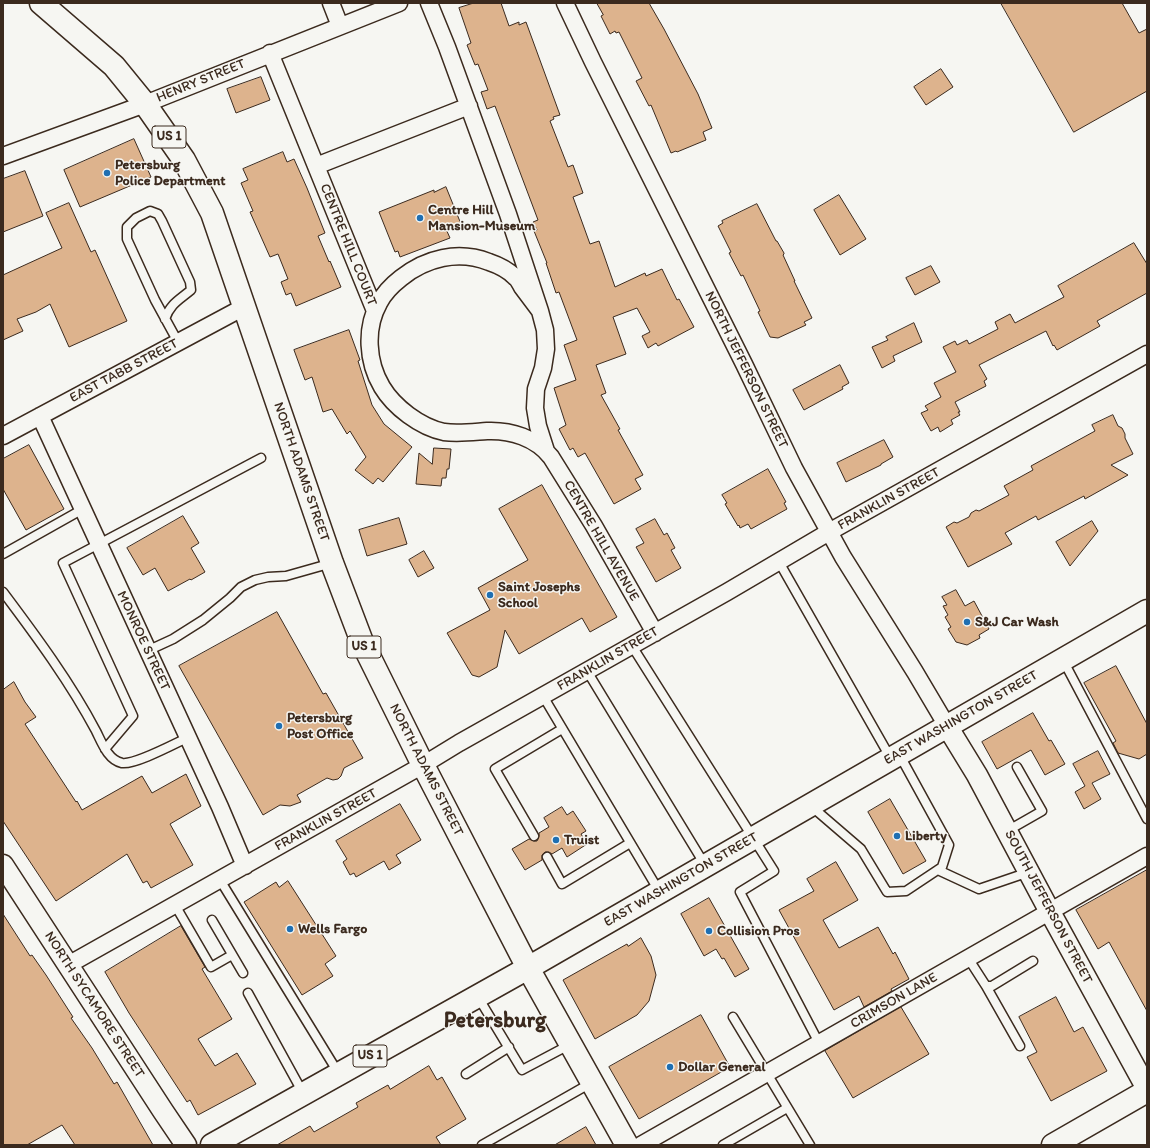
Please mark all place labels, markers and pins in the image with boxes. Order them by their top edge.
place label: Petersburg Police Department [115,157,226,190]
marker: Petersburg Police Department [102,168,112,178]
place label: Centre Hill Mansion-Museum [428,202,535,234]
marker: Centre Hill Mansion-Museum [415,213,425,223]
place label: Saint Josephs School [498,579,580,612]
marker: Saint Josephs School [485,590,495,600]
place label: S&J Car Wash [975,614,1059,630]
marker: S&J Car Wash [962,617,972,627]
place label: Petersburg Post Office [287,710,354,742]
marker: Petersburg Post Office [274,721,284,731]
place label: Liberty [905,828,947,844]
marker: Liberty [892,831,902,841]
place label: Truist [564,832,599,848]
marker: Truist [551,835,561,845]
place label: Wells Fargo [298,921,367,937]
place label: Collision Pros [717,923,800,939]
marker: Wells Fargo [285,924,295,934]
marker: Collision Pros [704,926,714,936]
place label: Dollar General [678,1059,765,1075]
marker: Dollar General [665,1062,675,1072]

